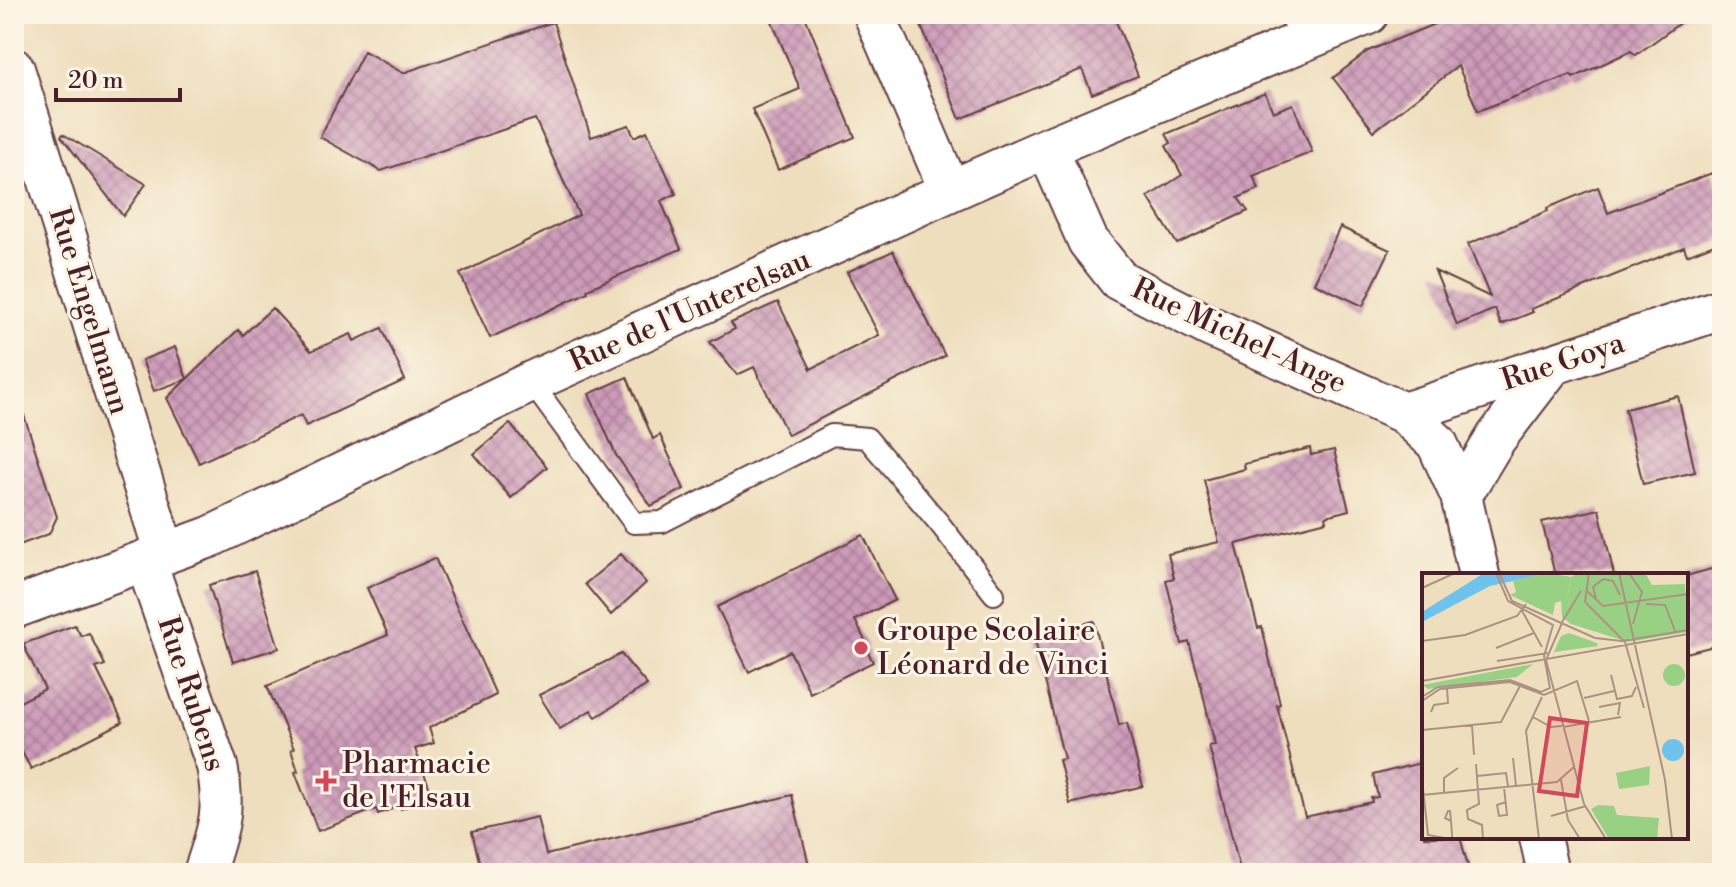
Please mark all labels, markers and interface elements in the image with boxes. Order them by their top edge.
scale bar [56,52,180,102]
text: 20 m [68,66,124,96]
street label: Rue Engelmann [40,203,139,419]
street label: Rue de l'Unterelsau [563,241,817,381]
street label: Rue Michel-Ange [1125,270,1353,402]
street label: Rue Goya [1497,324,1630,400]
inset map [1422,573,1688,839]
street label: Rue Rubens [148,612,234,776]
place label: Groupe Scolaire Léonard de Vinci [877,612,1109,684]
marker: Groupe Scolaire Léonard de Vinci [852,639,870,657]
place label: Pharmacie de l'Elsau [342,745,491,817]
marker: Pharmacie de l'Elsau [317,772,335,790]

